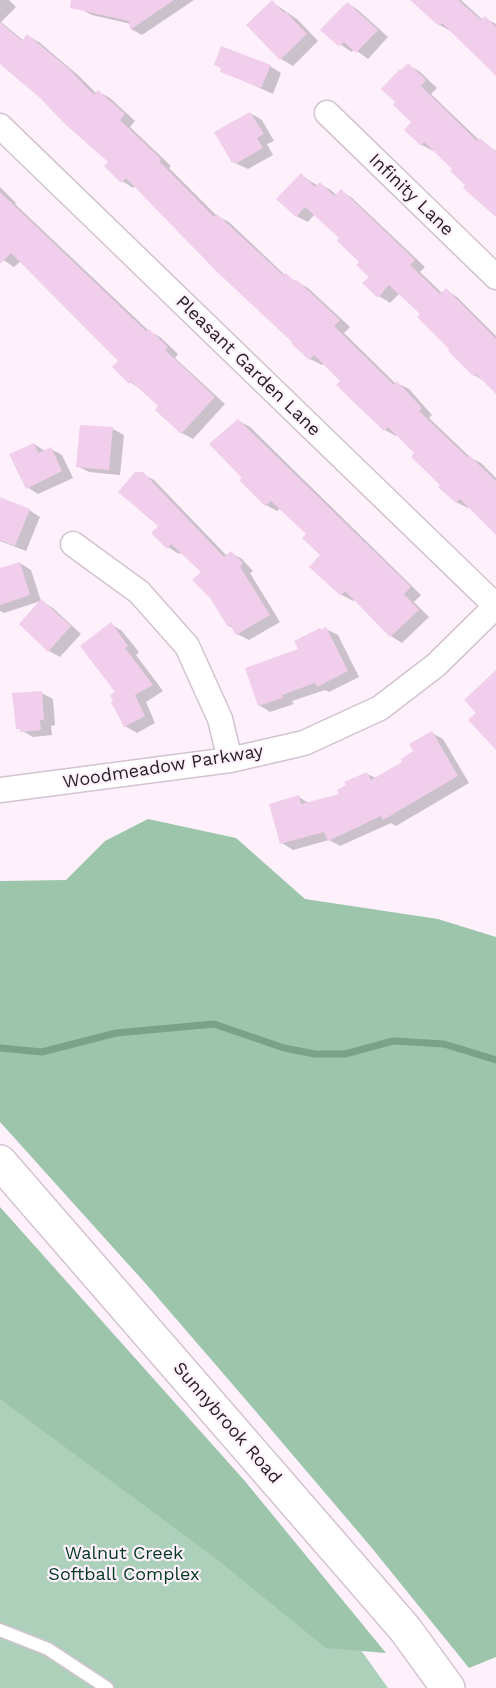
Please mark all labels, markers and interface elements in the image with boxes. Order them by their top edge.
street label: Infinity Lane [364,149,458,241]
street label: Pleasant Garden Lane [171,291,325,441]
street label: Woodmeadow Parkway [61,740,265,794]
street label: Sunnybrook Road [168,1358,286,1488]
park label: Walnut Creek Softball Complex [48,1543,200,1586]

